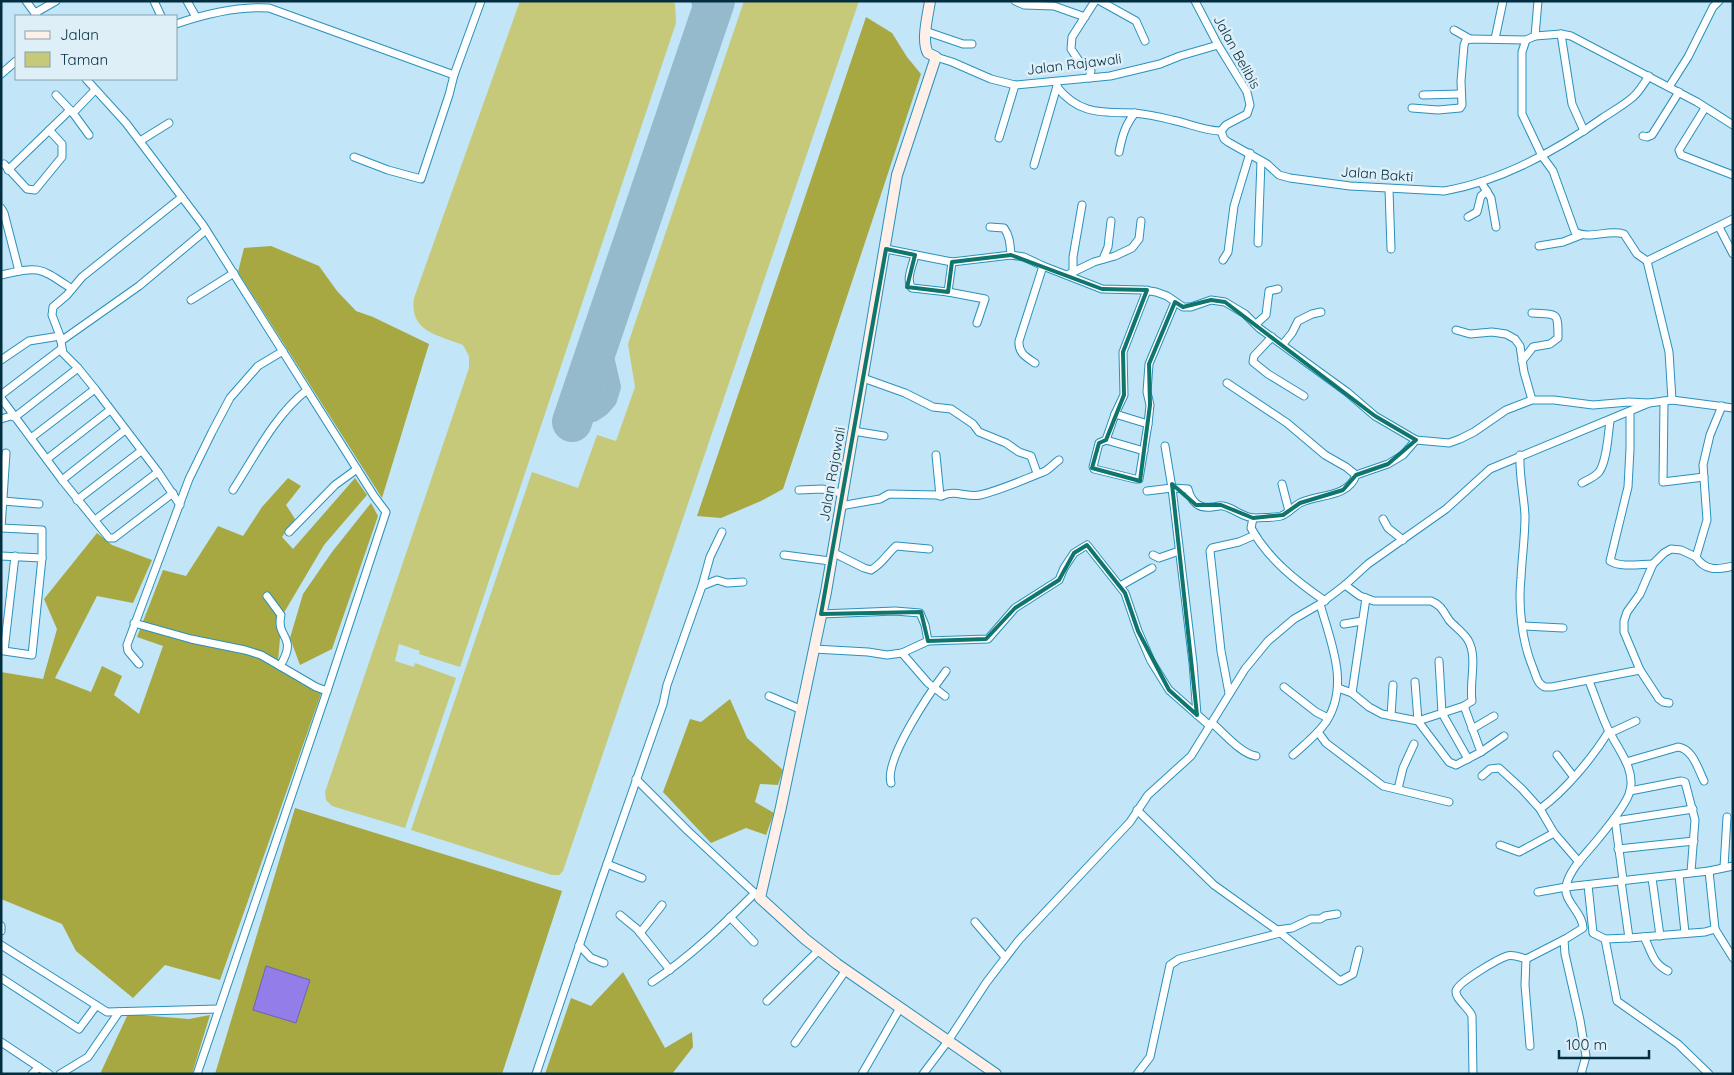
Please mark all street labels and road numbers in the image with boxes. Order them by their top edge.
street label: Jalan Belibis [1209,12,1265,92]
street label: Jalan Rajawali [1026,49,1122,79]
street label: Jalan Bakti [1340,162,1414,186]
street label: Jalan Rajawali [815,425,849,523]

